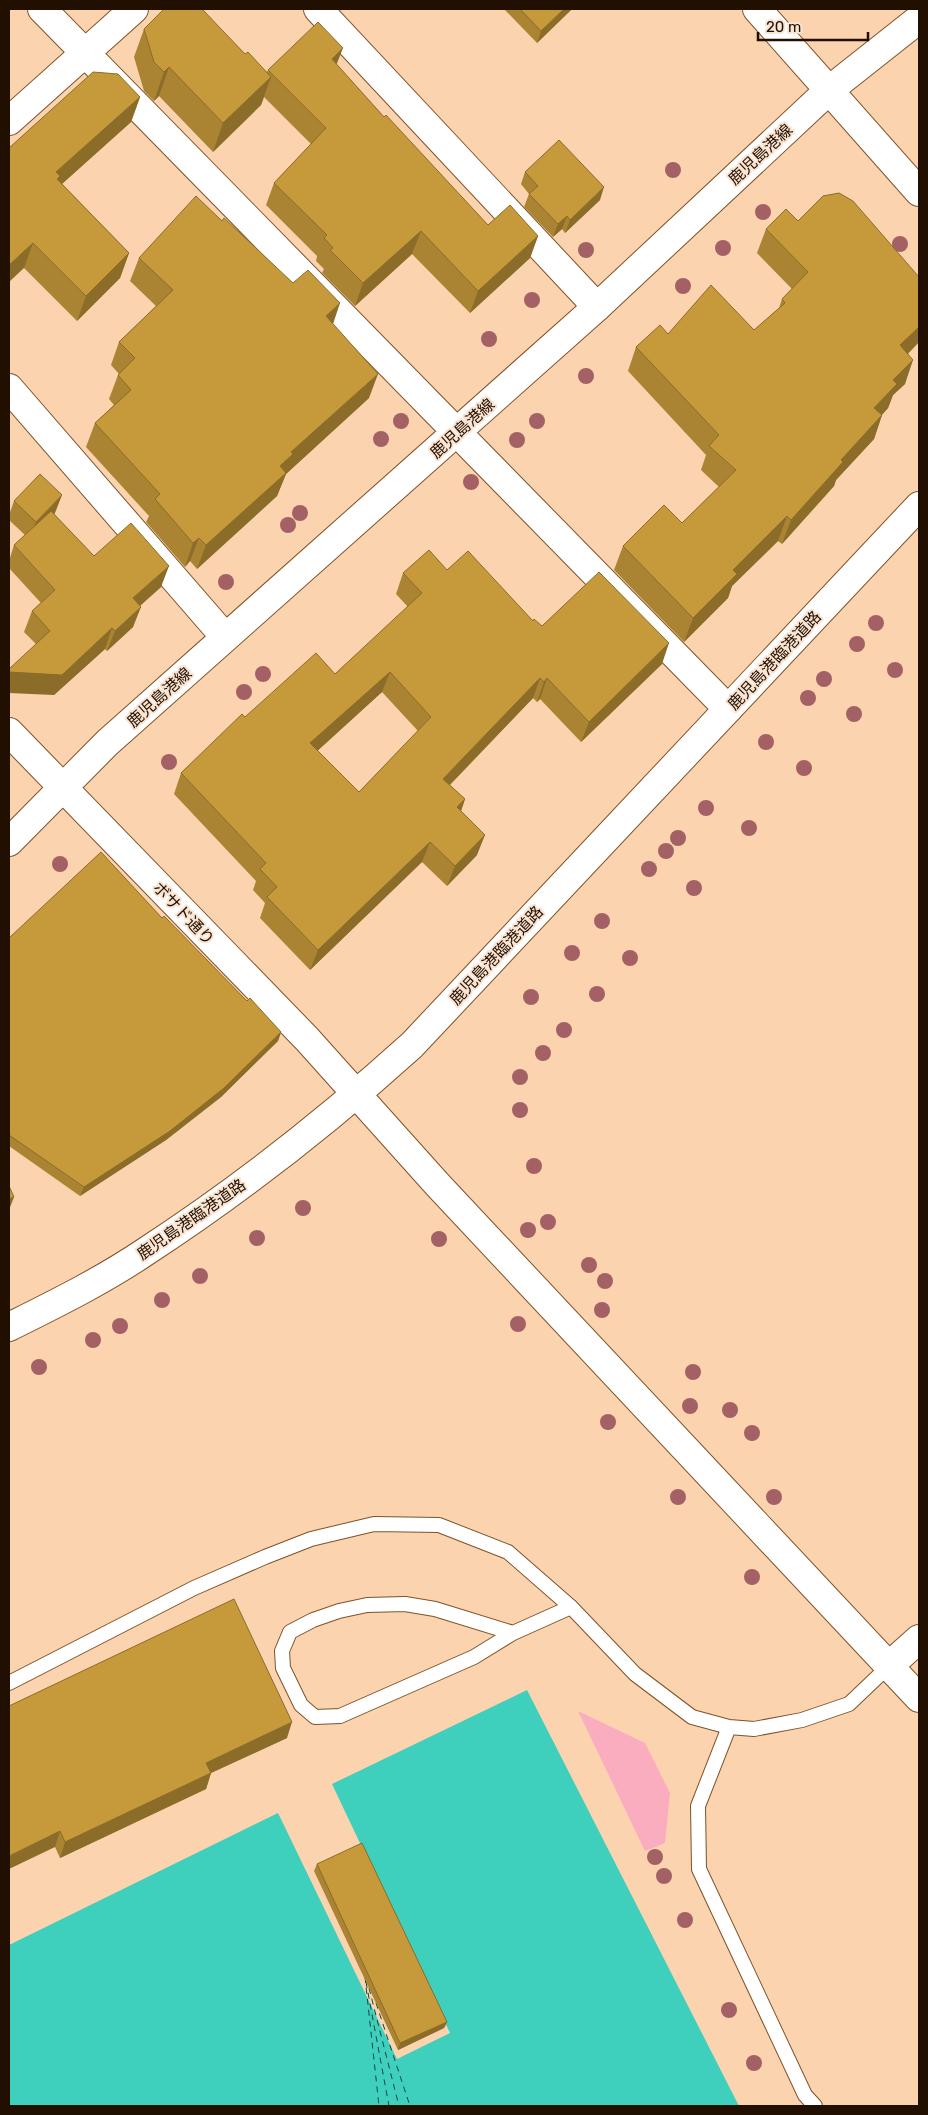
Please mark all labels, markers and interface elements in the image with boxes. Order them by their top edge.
scale bar [758,10,868,42]
text: 20 m [766,18,801,36]
street label: 鹿児島港線 [725,120,796,189]
street label: 鹿児島港線 [426,395,498,462]
street label: 鹿児島港臨港道路 [724,607,825,714]
street label: 鹿児島港線 [123,664,195,731]
street label: ボサド通り [149,878,218,949]
street label: 鹿児島港臨港道路 [446,902,547,1009]
street label: 鹿児島港臨港道路 [133,1175,249,1264]

